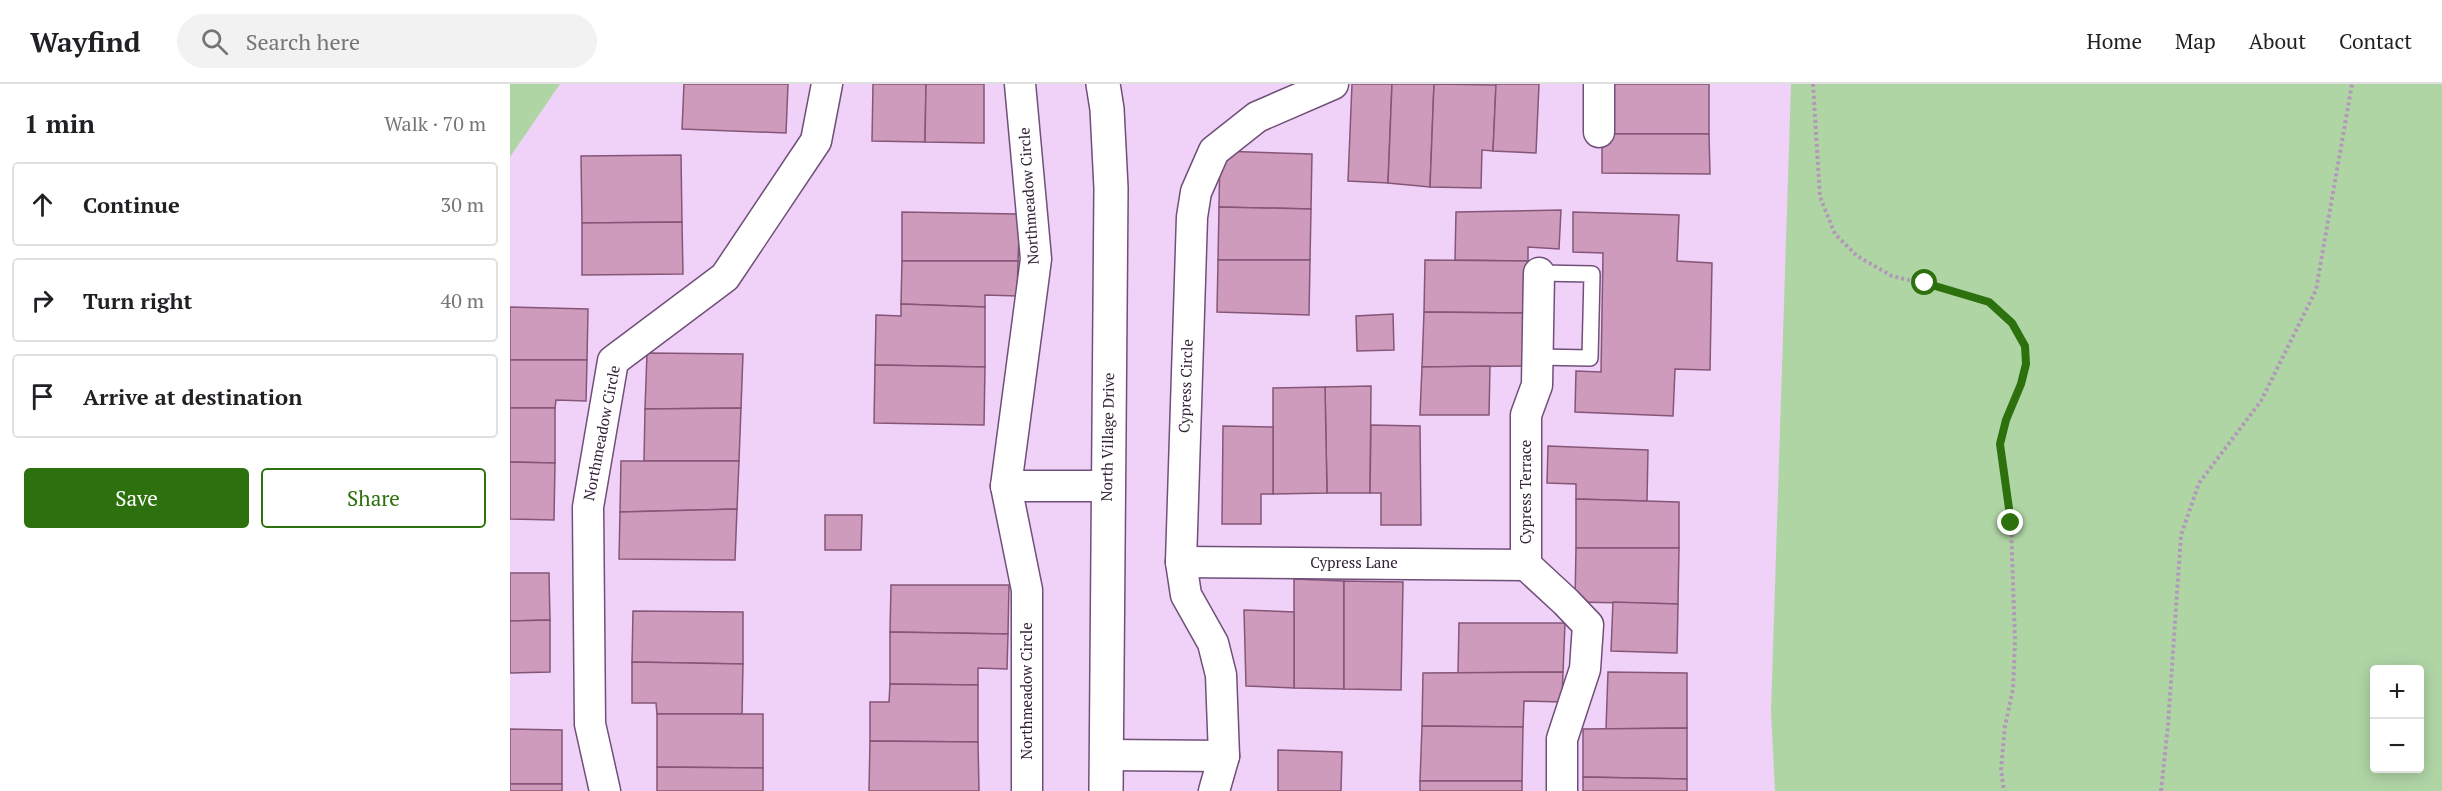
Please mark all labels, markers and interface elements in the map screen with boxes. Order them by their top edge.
search box [177,14,597,68]
text: Wayfind [30,23,141,60]
icon: search [198,25,231,58]
text: Search here [246,27,360,56]
text: Home [2086,27,2142,55]
text: Map [2175,27,2216,55]
text: About [2249,27,2306,55]
text: Contact [2339,27,2412,55]
text: 1 min [24,106,95,140]
text: Walk · 70 m [384,110,486,137]
street label: Northmeadow Circle [1013,127,1043,265]
icon: ahead [26,188,59,221]
text: Continue [83,190,180,219]
text: 30 m [441,191,484,218]
route start [1911,269,1937,295]
icon: right [26,284,59,317]
text: Turn right [83,286,192,315]
text: 40 m [441,287,484,314]
street label: Cypress Circle [1173,339,1197,433]
street label: Northmeadow Circle [578,363,624,502]
street label: North Village Drive [1096,372,1118,502]
icon: arrive [26,380,59,413]
text: Arrive at destination [83,382,302,411]
street label: Cypress Terrace [1515,440,1535,544]
button: Save [24,468,249,528]
button: Share [261,468,486,528]
route end [1997,509,2023,535]
street label: Cypress Lane [1310,552,1398,572]
street label: Northmeadow Circle [1016,622,1036,760]
map controls [2370,665,2424,773]
button: + [2370,665,2424,719]
button: − [2370,719,2424,773]

